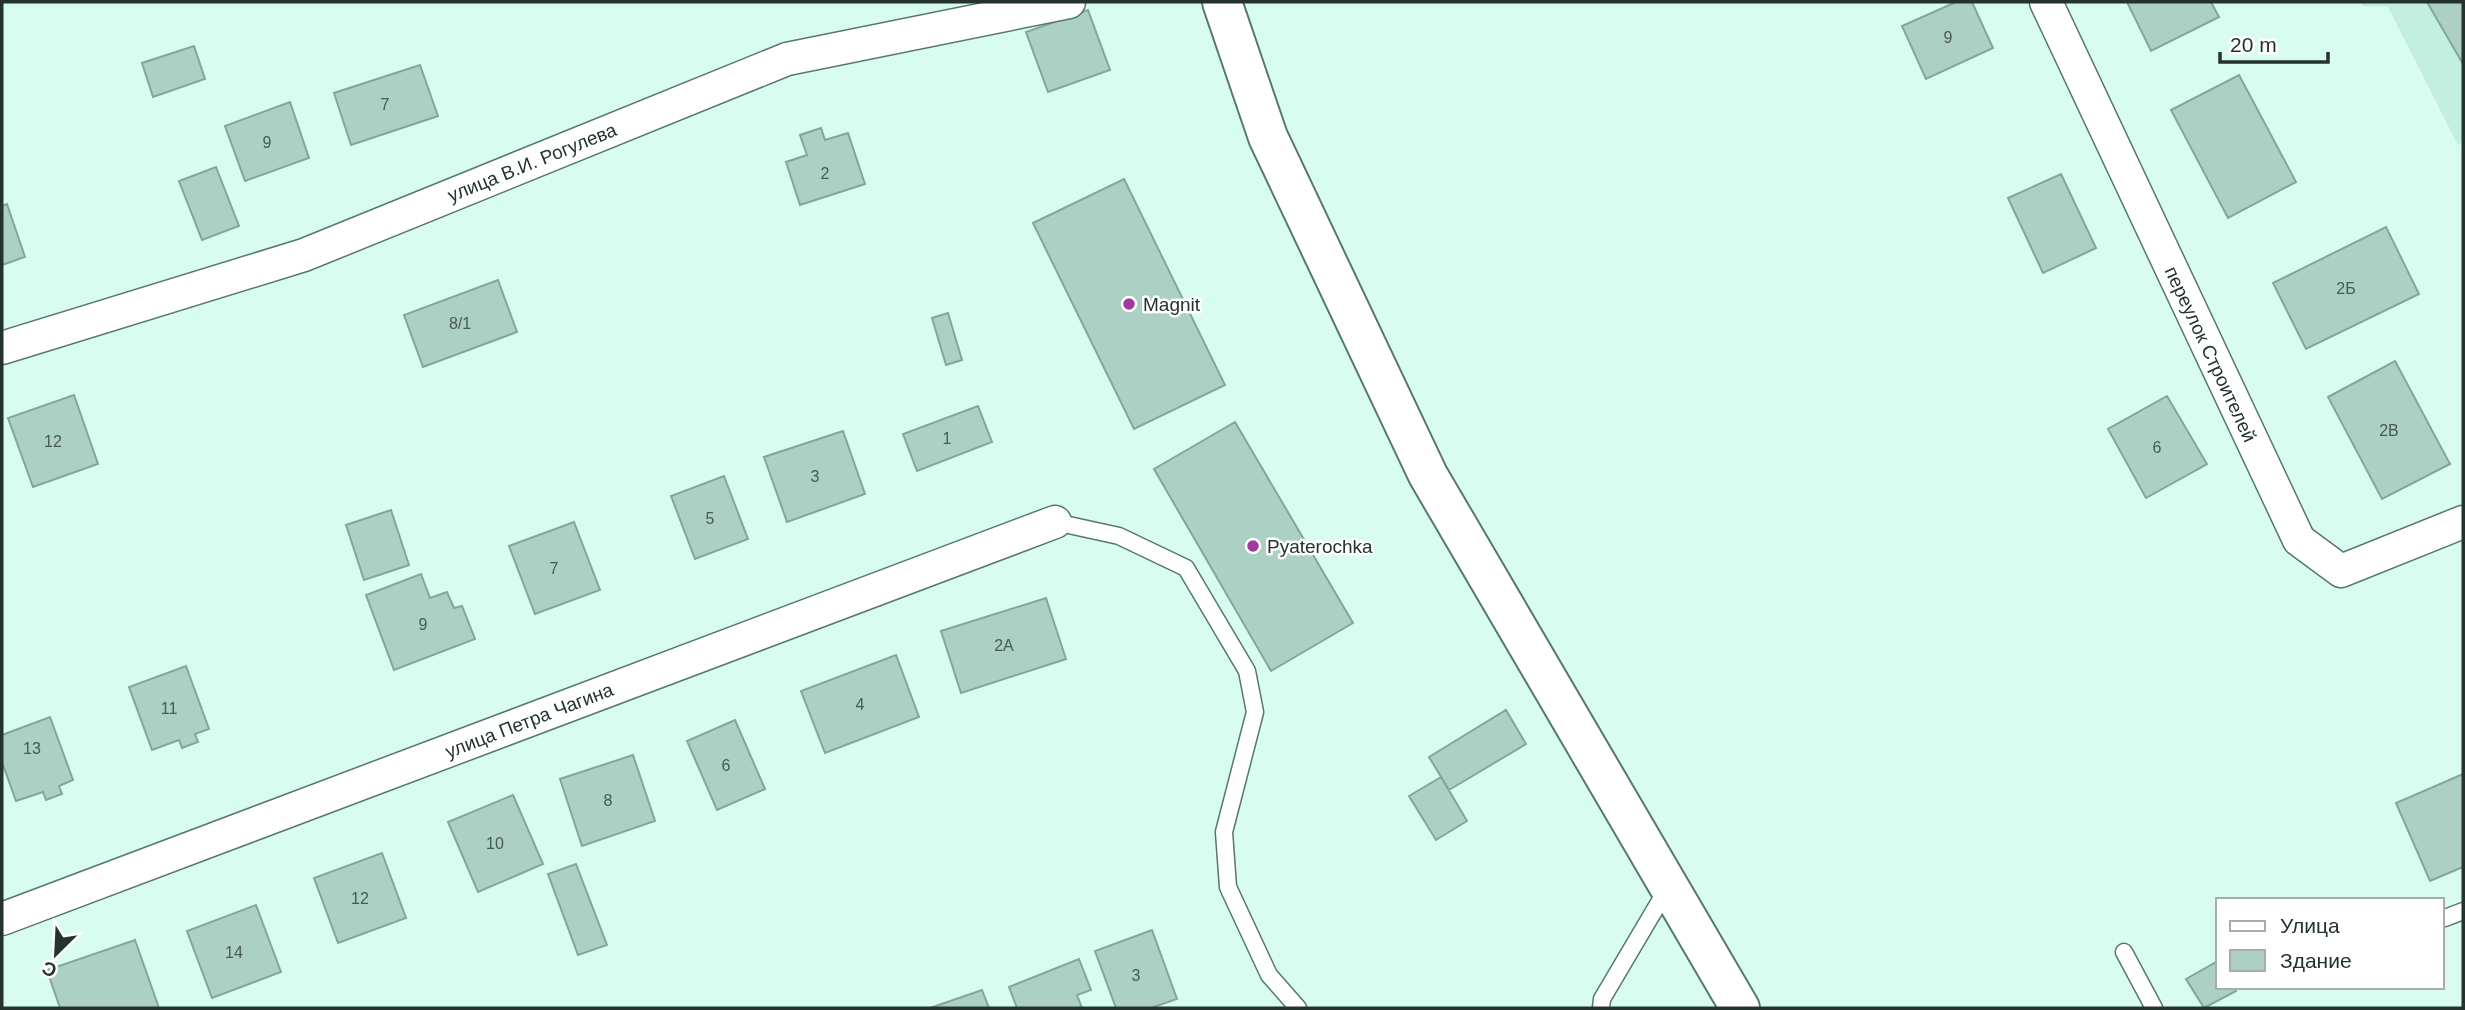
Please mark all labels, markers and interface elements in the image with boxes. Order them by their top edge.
scale bar [2220,21,2328,65]
house number: 9 [1944,29,1953,46]
text: 20 m [2230,33,2277,56]
house number: 7 [381,96,390,113]
street label: улица В.И. Рогулева [445,119,620,206]
house number: 9 [263,134,272,151]
house number: 2 [821,165,830,182]
street label: переулок Строителей [2161,263,2260,445]
house number: 2Б [2336,280,2356,297]
place label: Magnit [1143,294,1201,315]
marker: Magnit [1121,296,1137,312]
house number: 8/1 [449,315,471,332]
house number: 2В [2379,422,2399,439]
house number: 1 [943,430,952,447]
house number: 12 [44,433,62,450]
house number: 6 [2153,439,2162,456]
house number: 3 [811,468,820,485]
house number: 5 [706,510,715,527]
place label: Pyaterochka [1267,536,1373,557]
marker: Pyaterochka [1245,538,1261,554]
house number: 7 [550,560,559,577]
house number: 9 [419,616,428,633]
house number: 2А [994,637,1014,654]
street label: улица Петра Чагина [442,679,616,762]
house number: 4 [856,696,865,713]
house number: 11 [161,700,177,717]
house number: 13 [23,740,41,757]
house number: 6 [722,757,731,774]
house number: 8 [604,792,613,809]
house number: 10 [486,835,504,852]
house number: 12 [351,890,369,907]
legend [2216,898,2444,989]
text: Улица [2280,914,2340,937]
north arrow [21,919,91,989]
house number: 14 [225,944,243,961]
text: Здание [2280,949,2352,972]
text: С [39,957,60,981]
house number: 3 [1132,967,1141,984]

